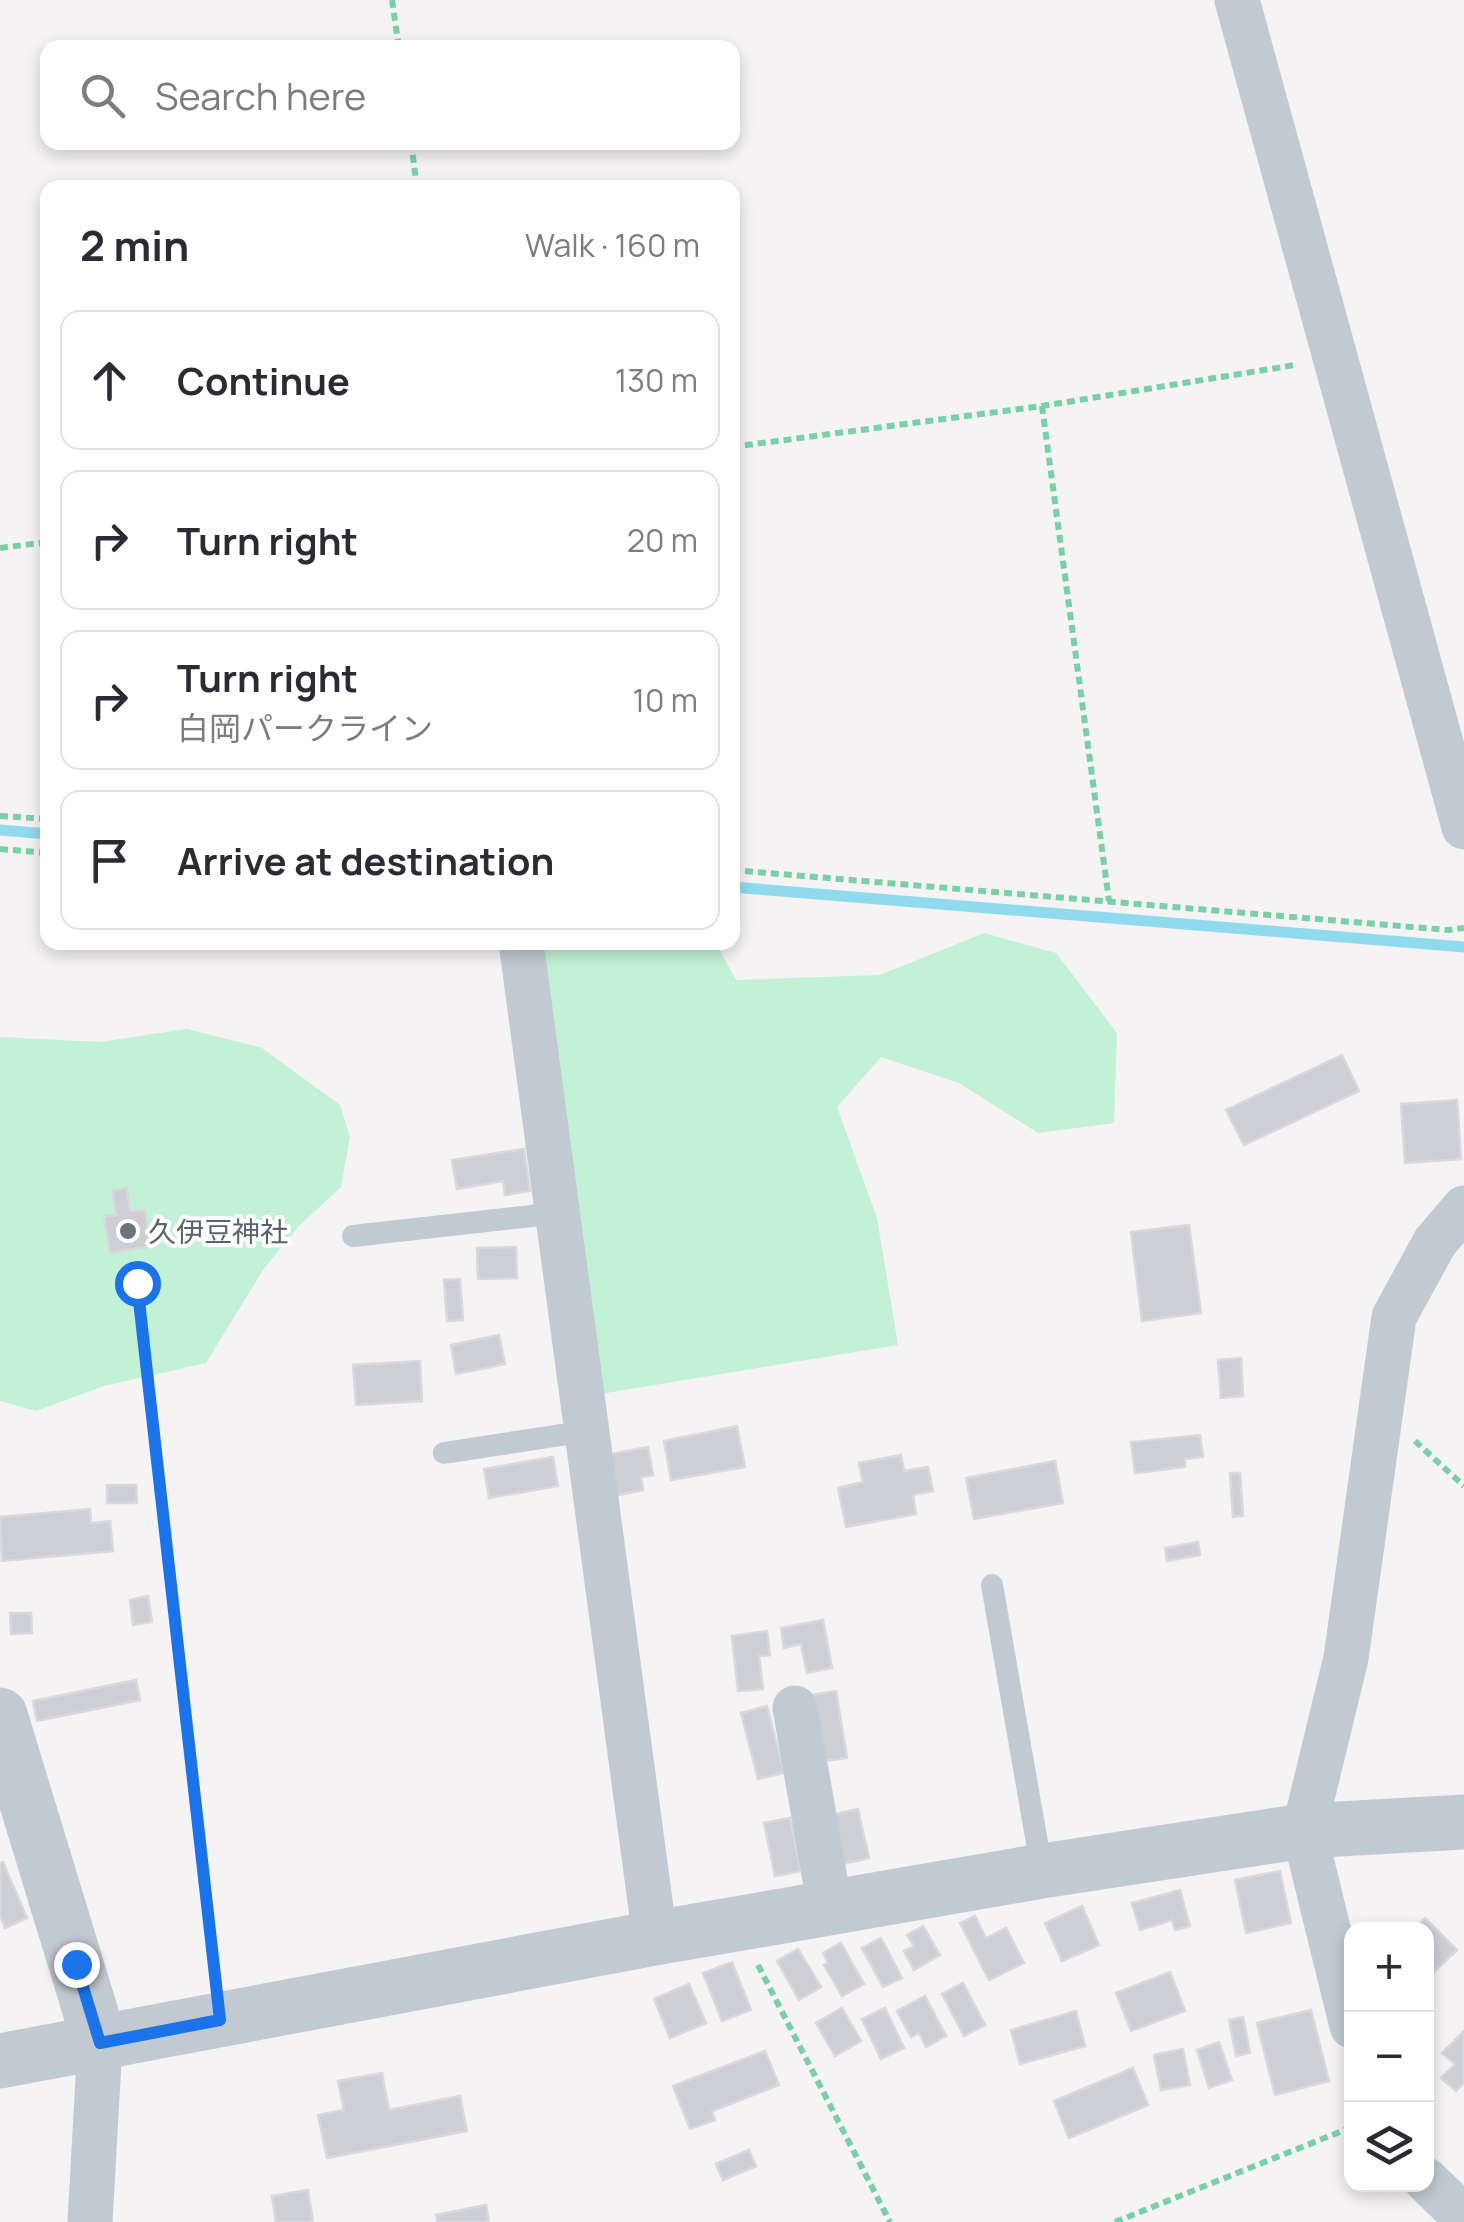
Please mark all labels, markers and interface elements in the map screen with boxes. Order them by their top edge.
search box [40,40,740,150]
icon: search [75,68,130,123]
text: Search here [155,69,366,121]
text: 2 min [80,216,189,274]
text: Walk · 160 m [525,223,700,267]
icon: ahead [82,353,137,408]
text: Continue [177,354,350,406]
text: 130 m [615,358,698,402]
icon: right [82,513,137,568]
text: Turn right [177,514,358,566]
text: 20 m [627,518,698,562]
text: Turn right [177,651,358,703]
icon: right [82,673,137,728]
text: 10 m [632,678,698,722]
text: 白岡パークライン [177,706,433,750]
icon: arrive [82,833,137,888]
text: Arrive at destination [177,834,554,886]
place label: 久伊豆神社 [148,1212,288,1250]
marker: 久伊豆神社 [117,1220,139,1242]
route start [115,1261,161,1307]
map controls [1344,1922,1434,2192]
button: + [1344,1922,1434,2012]
route end [54,1942,100,1988]
button: − [1344,2012,1434,2102]
button: layers [1344,2102,1434,2192]

